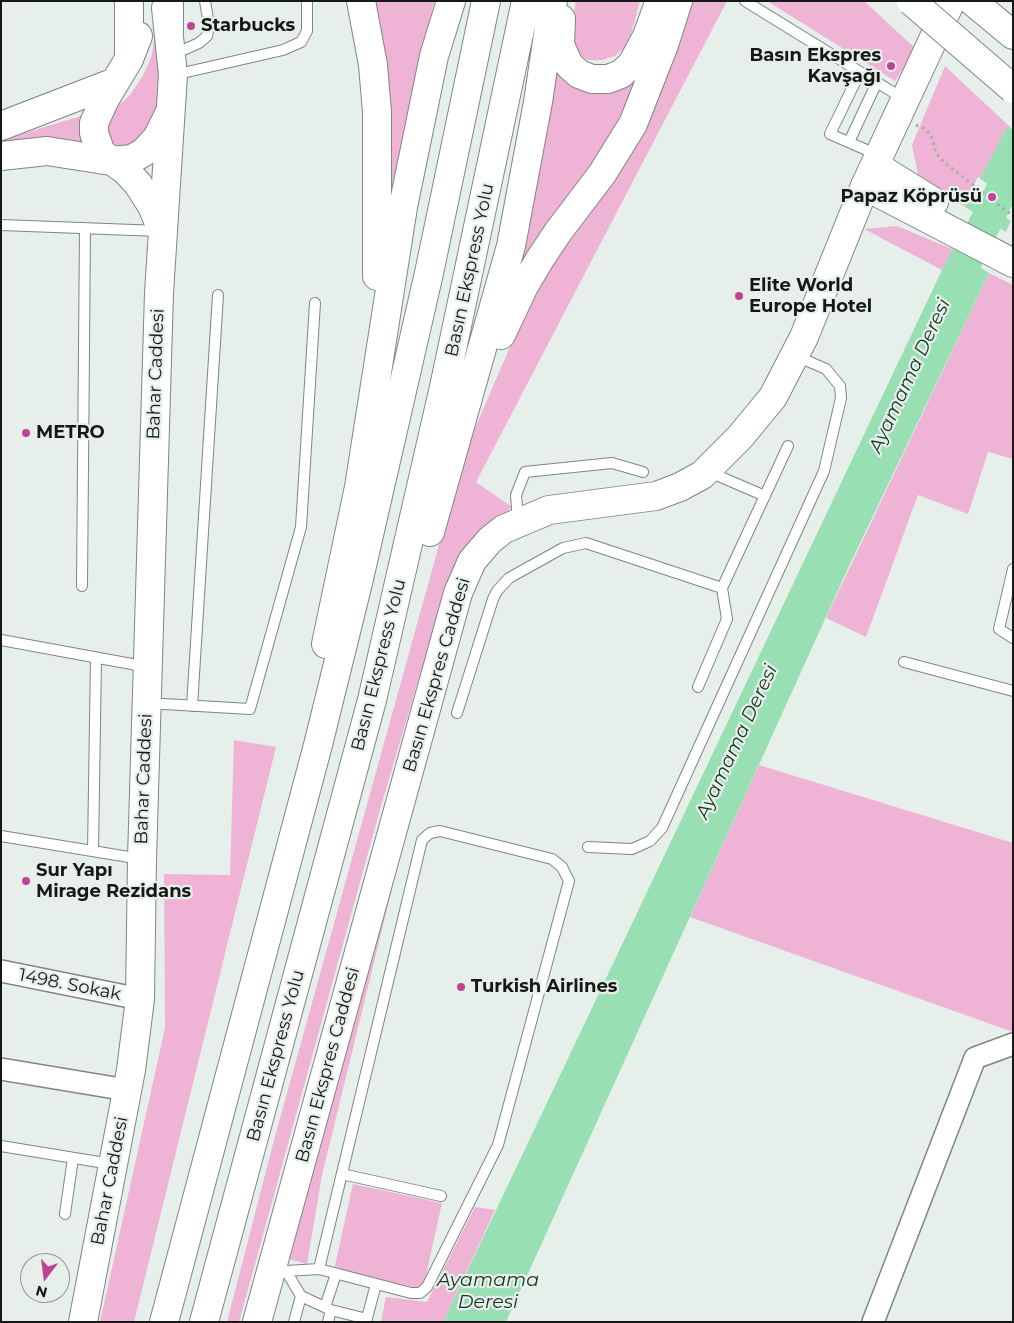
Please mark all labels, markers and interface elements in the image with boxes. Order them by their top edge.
place label: Starbucks [201,15,295,37]
marker: Starbucks [185,20,197,32]
place label: Basın Ekspres Kavşağı [750,45,881,88]
marker: Basın Ekspres Kavşağı [885,60,897,72]
street label: Basın Ekspress Yolu [441,181,499,359]
place label: Papaz Köprüsü [841,186,982,208]
marker: Papaz Köprüsü [986,191,998,203]
place label: Elite World Europe Hotel [749,275,872,318]
marker: Elite World Europe Hotel [733,290,745,302]
water label: Ayamama Deresi [864,295,956,457]
street label: Bahar Caddesi [143,308,169,440]
place label: METRO [36,422,105,444]
marker: METRO [20,427,32,439]
street label: Basın Ekspres Caddesi [399,575,475,775]
street label: Basın Ekspress Yolu [347,577,411,753]
water label: Ayamama Deresi [691,661,783,823]
street label: Bahar Caddesi [131,713,157,845]
place label: Sur Yapı Mirage Rezidans [36,860,191,902]
marker: Sur Yapı Mirage Rezidans [20,875,32,887]
street label: 1498. Sokak [17,965,123,1005]
street label: Basın Ekspres Caddesi [291,965,365,1165]
street label: Basın Ekspress Yolu [243,968,309,1144]
place label: Turkish Airlines [471,976,617,998]
marker: Turkish Airlines [455,981,467,993]
street label: Bahar Caddesi [87,1115,133,1247]
north arrow [20,1253,70,1303]
water label: Ayamama Deresi [437,1269,539,1313]
text: N [34,1281,49,1302]

